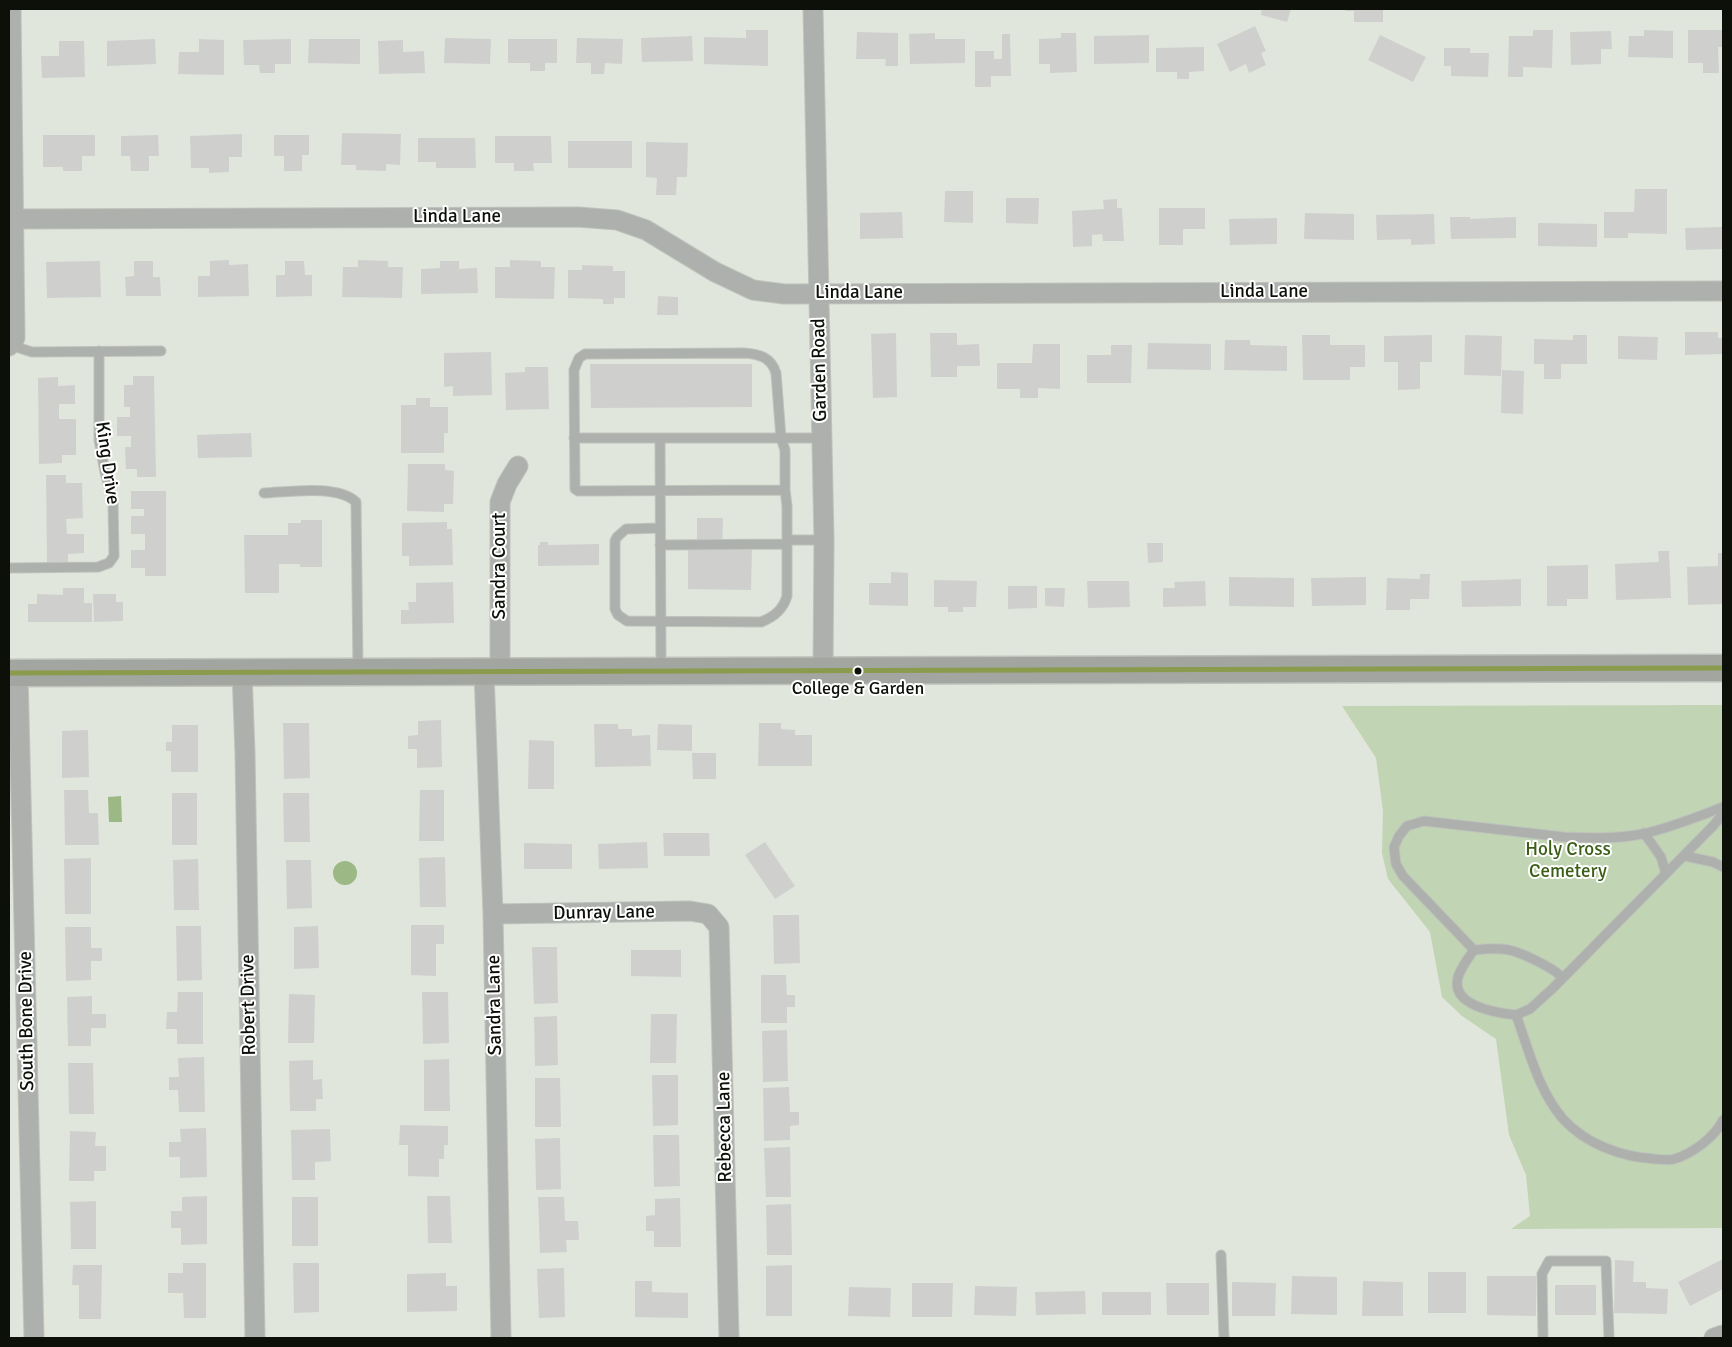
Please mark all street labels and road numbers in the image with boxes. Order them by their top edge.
street label: Linda Lane [413,206,501,228]
street label: Linda Lane [1220,281,1308,303]
street label: Linda Lane [815,282,903,304]
street label: Garden Road [808,318,832,422]
street label: King Drive [90,420,124,506]
street label: Sandra Court [489,513,511,619]
street label: Dunray Lane [553,901,655,925]
street label: South Bone Drive [14,951,40,1091]
street label: Robert Drive [237,954,261,1056]
street label: Sandra Lane [483,955,507,1055]
street label: Rebecca Lane [713,1071,737,1183]

